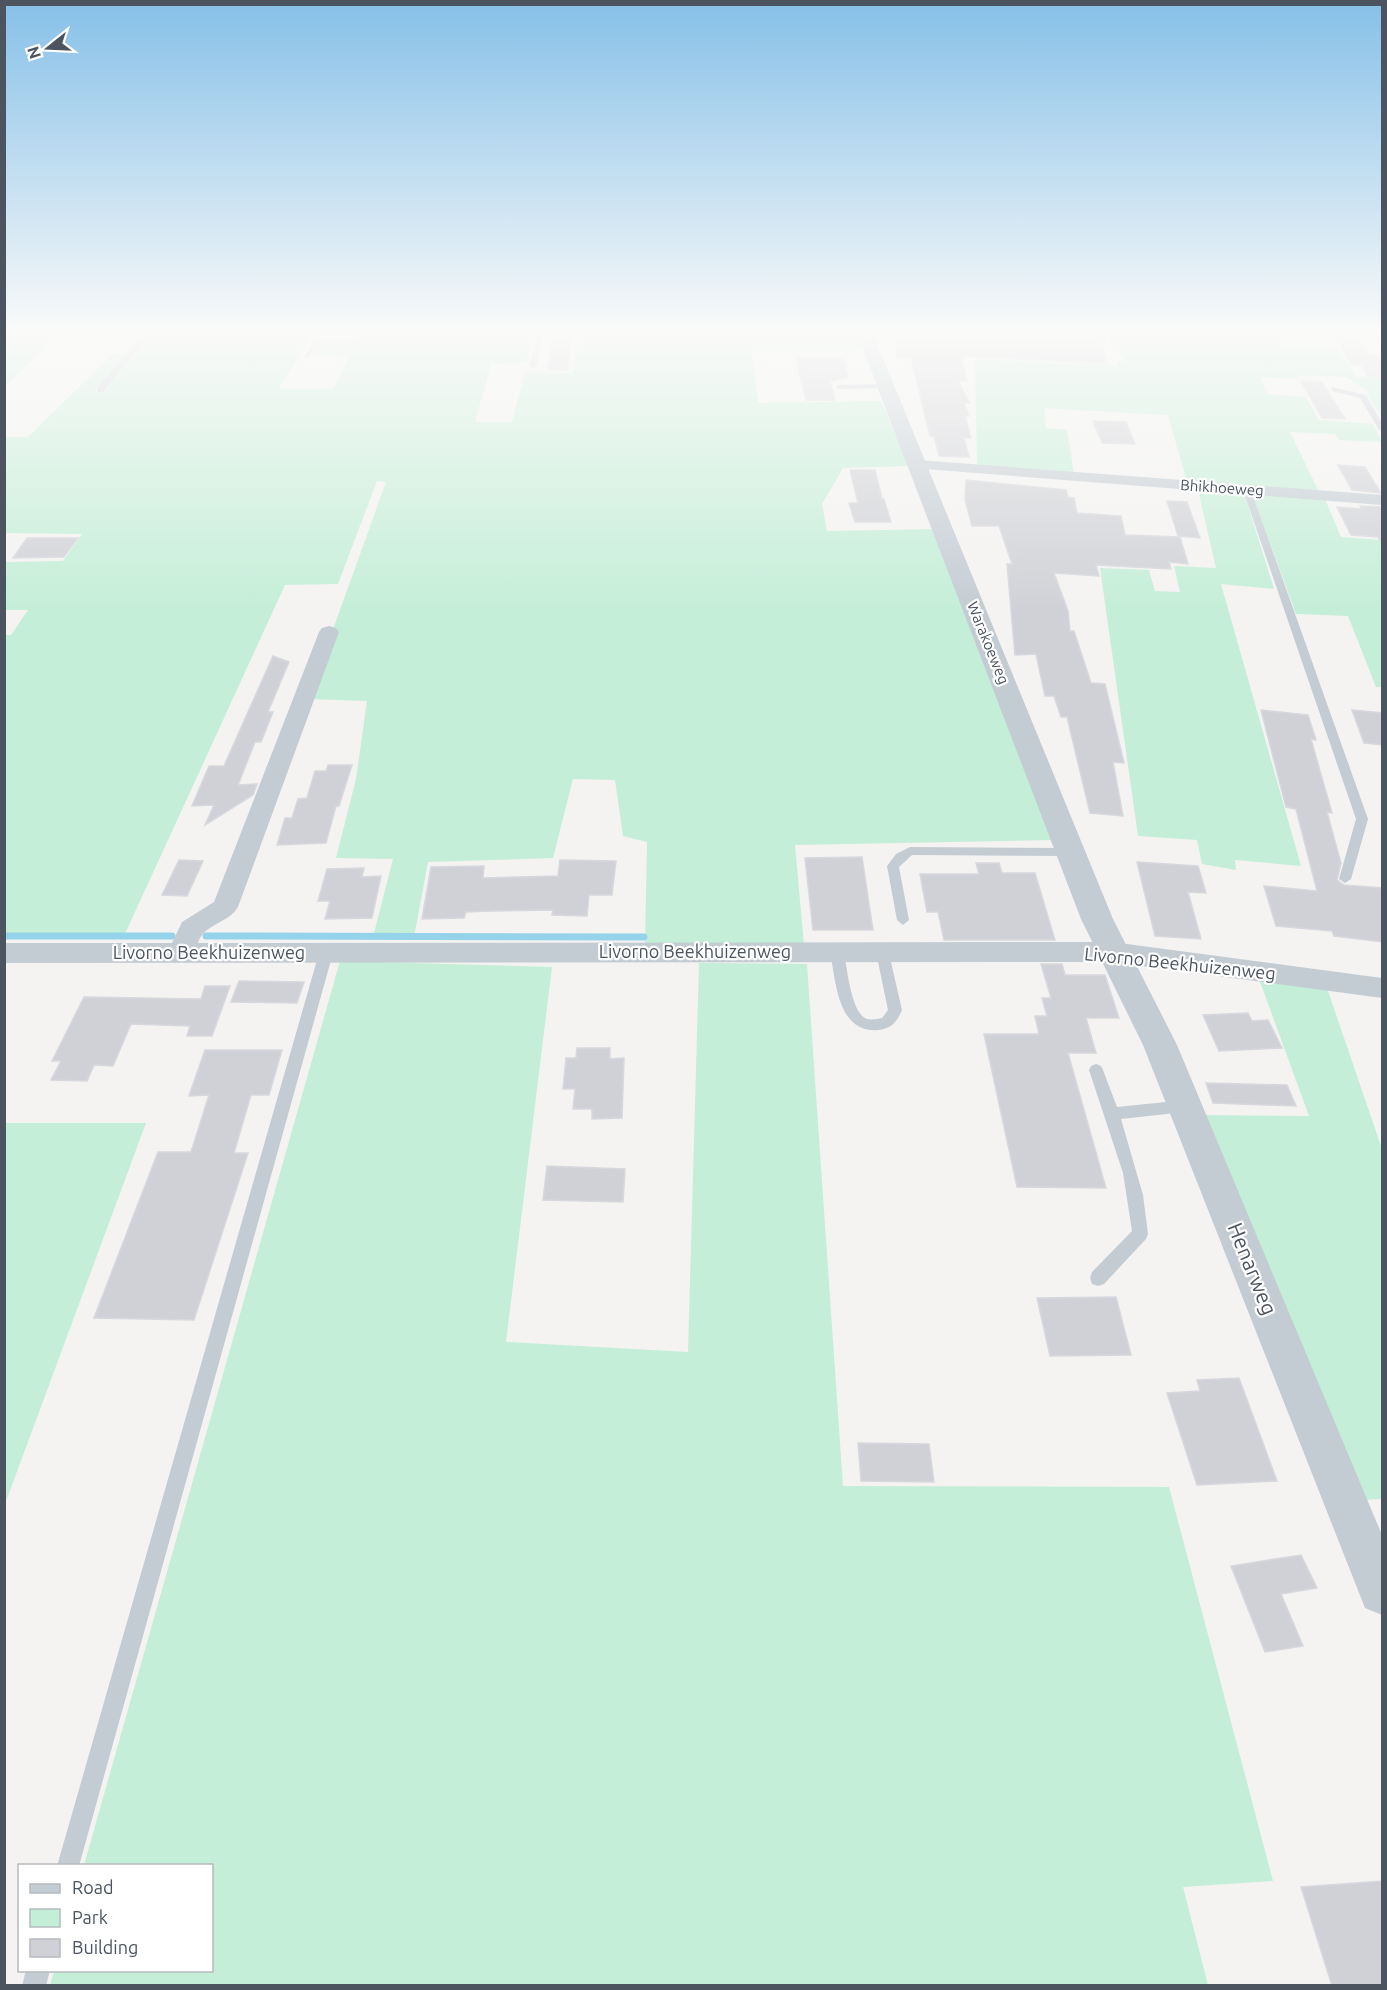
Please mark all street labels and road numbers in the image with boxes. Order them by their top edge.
street label: Bhikhoeweg [1180,476,1264,499]
street label: Warakoeweg [964,599,1013,687]
street label: Livorno Beekhuizenweg [599,941,791,961]
street label: Livorno Beekhuizenweg [113,942,305,962]
street label: Livorno Beekhuizenweg [1083,943,1277,983]
street label: Henarweg [1224,1219,1282,1318]

